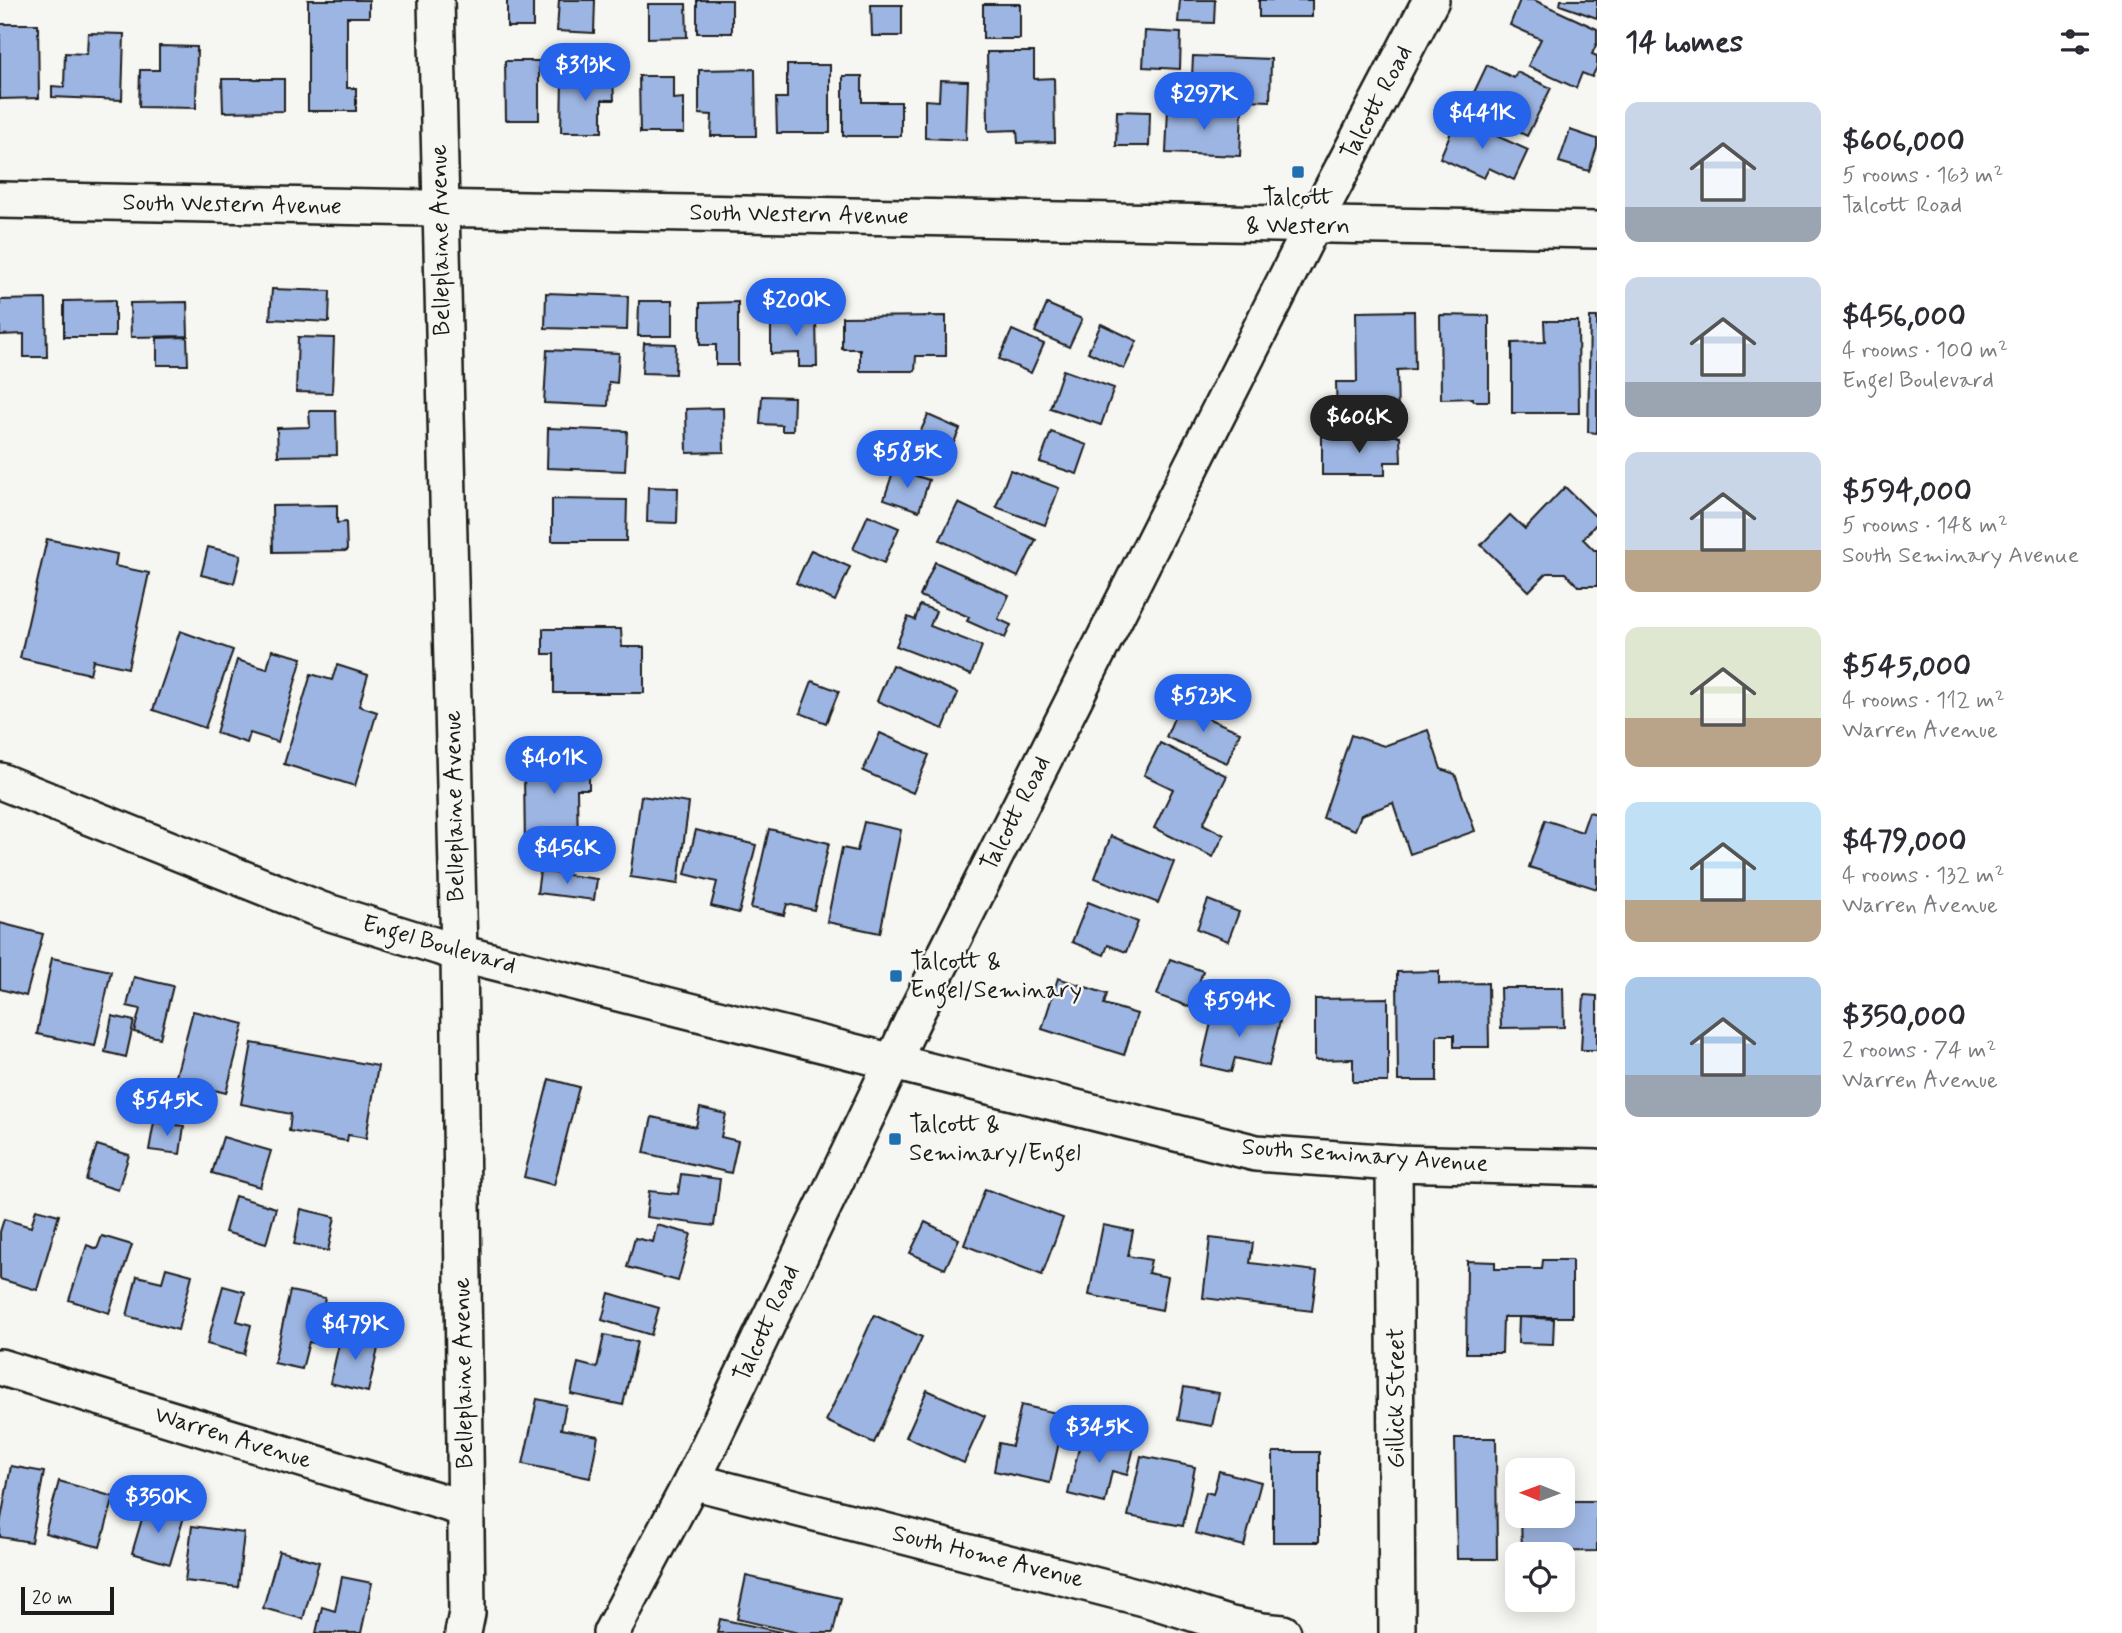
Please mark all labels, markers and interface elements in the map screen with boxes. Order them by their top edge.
text: 14 homes [1625,23,1743,62]
icon: filters [2056,23,2094,61]
street label: Talcott Road [1334,40,1420,166]
pin: $313K [536,43,634,103]
text: $313K [555,51,615,81]
pin: $297K [1155,72,1253,132]
text: $297K [1170,80,1238,110]
pin: $441K [1433,92,1531,151]
text: $441K [1449,99,1515,129]
text: $606,000 [1842,122,1965,161]
icon: home [1681,130,1765,214]
street label: Belleplaine Avenue [424,144,458,336]
text: 5 rooms · 163 m² [1842,161,2004,191]
marker: Talcott & Western [1290,164,1306,180]
place label: Talcott & Western [1246,183,1350,242]
street label: South Western Avenue [122,188,342,222]
text: Talcott Road [1842,191,1962,221]
street label: South Western Avenue [689,198,909,232]
pin: $200K [747,278,845,338]
text: $200K [762,286,830,316]
text: $456,000 [1842,297,1966,336]
icon: home [1681,305,1765,389]
text: 4 rooms · 100 m² [1842,336,2008,366]
text: Engel Boulevard [1842,366,1994,396]
pin: $606K [1310,396,1408,455]
text: $606K [1326,403,1392,433]
pin: $585K [858,430,956,490]
text: $585K [873,438,941,468]
text: $594,000 [1842,472,1972,511]
icon: home [1681,480,1765,564]
text: 5 rooms · 148 m² [1842,511,2008,541]
text: South Seminary Avenue [1842,541,2079,571]
text: $545,000 [1842,647,1971,686]
icon: home [1681,655,1765,739]
pin: $523K [1154,674,1252,734]
text: $523K [1170,682,1236,712]
text: 4 rooms · 112 m² [1842,686,2005,716]
street label: Belleplaine Avenue [438,710,472,902]
text: Warren Avenue [1842,716,1998,746]
pin: $401K [505,736,603,796]
text: $401K [521,744,587,774]
street label: Talcott Road [974,751,1058,877]
text: $479,000 [1842,822,1966,861]
pin: $456K [518,826,616,886]
icon: home [1681,830,1765,914]
text: $456K [534,834,600,864]
text: 4 rooms · 132 m² [1842,861,2004,891]
text: Warren Avenue [1842,891,1998,921]
street label: Engel Boulevard [358,908,519,985]
place label: Talcott & Engel/Seminary [910,947,1082,1009]
marker: Talcott & Engel/Seminary [888,968,904,984]
pin: $594K [1190,979,1288,1039]
text: $594K [1204,987,1274,1017]
text: $350,000 [1842,997,1966,1036]
icon: home [1681,1005,1765,1089]
text: 2 rooms · 74 m² [1842,1036,1997,1066]
text: Warren Avenue [1842,1066,1998,1096]
pin: $545K [118,1078,216,1138]
text: $545K [132,1086,202,1116]
place label: Talcott & Seminary/Engel [909,1110,1081,1172]
marker: Talcott & Seminary/Engel [887,1131,903,1147]
street label: South Seminary Avenue [1241,1132,1490,1180]
street label: Talcott Road [726,1261,808,1387]
street label: Belleplaine Avenue [447,1277,481,1469]
pin: $479K [306,1302,404,1362]
text: $479K [322,1310,388,1340]
street label: Gillick Street [1381,1328,1412,1468]
street label: Warren Avenue [151,1399,315,1477]
pin: $345K [1050,1406,1148,1465]
text: $345K [1066,1413,1132,1443]
north arrow [1505,1458,1575,1528]
map controls [1505,1458,1575,1612]
pin: $350K [109,1476,207,1535]
text: $350K [125,1483,191,1513]
street label: South Home Avenue [889,1518,1087,1596]
button: locate [1505,1542,1575,1612]
scale bar [21,1584,114,1616]
text: 20 m [32,1586,72,1611]

